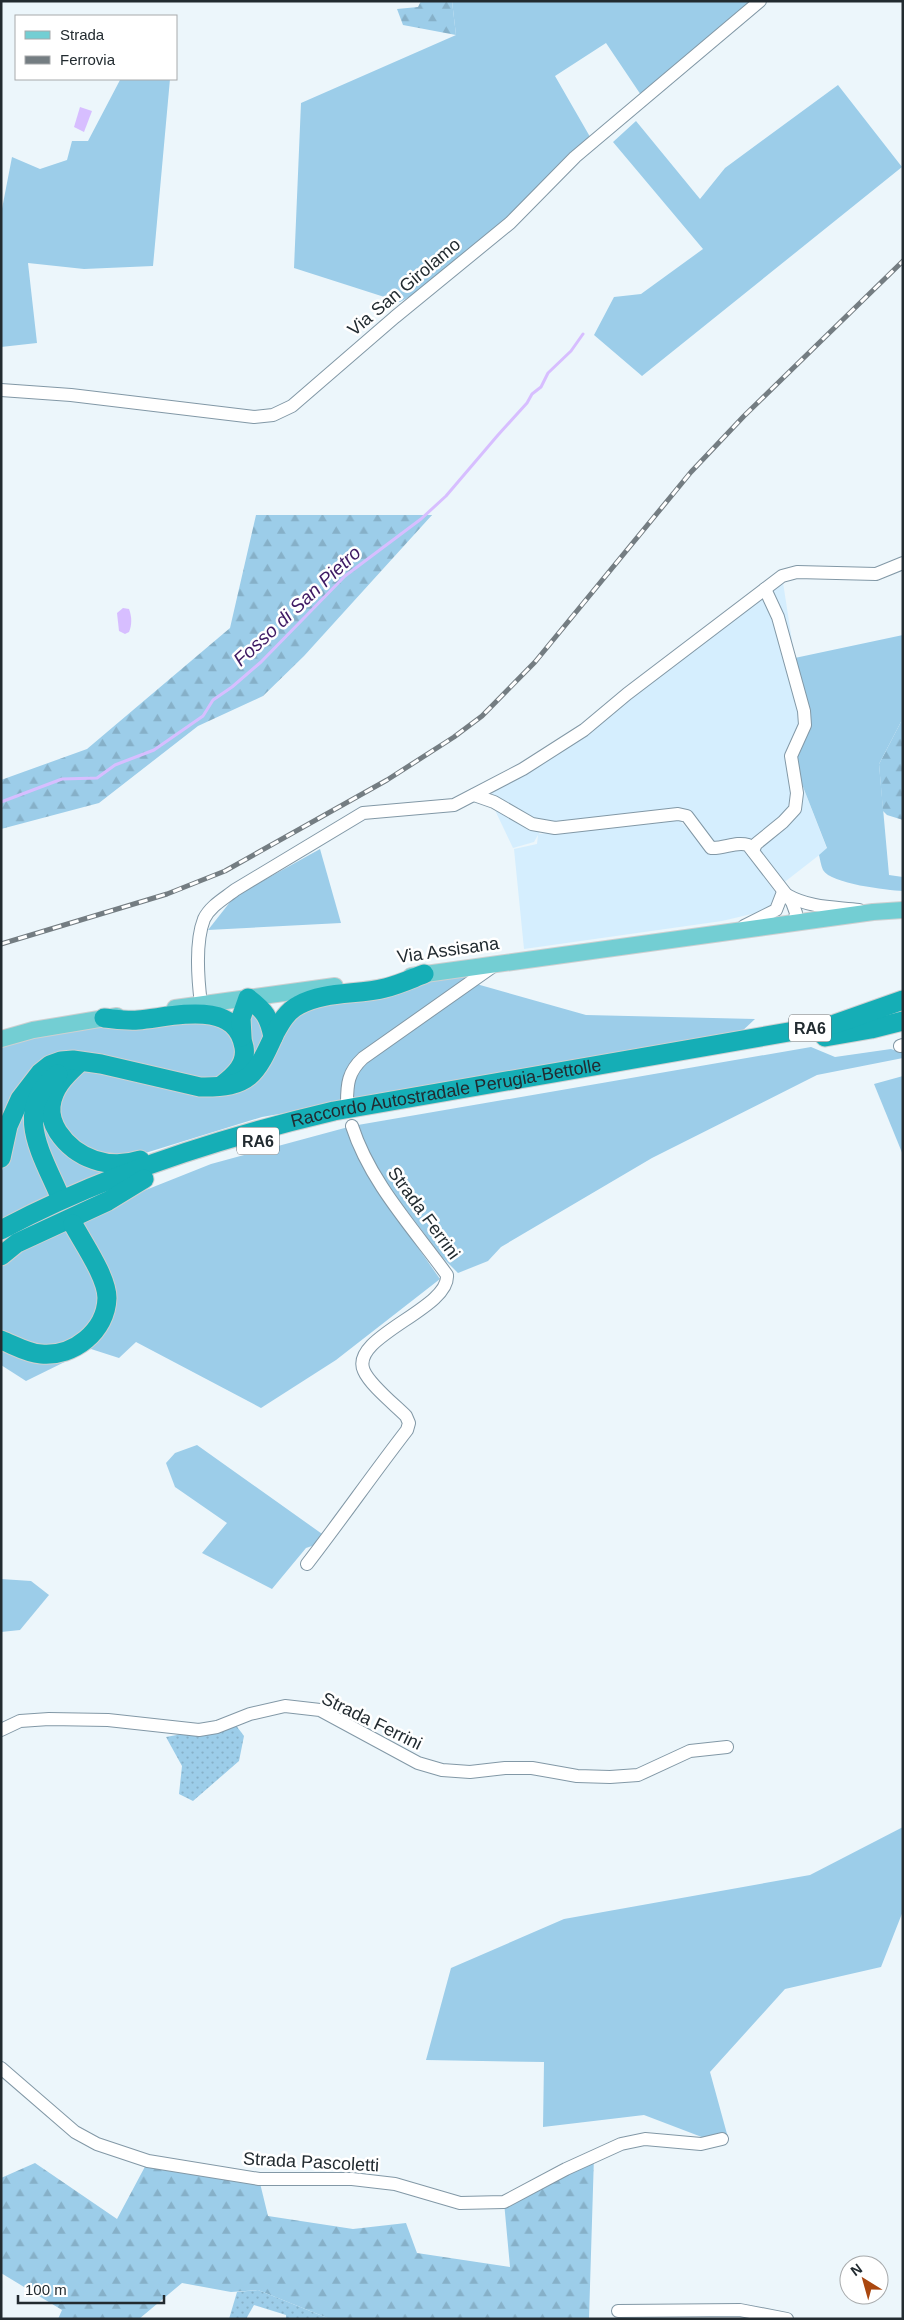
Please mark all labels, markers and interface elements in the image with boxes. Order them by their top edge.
legend [15,15,178,80]
text: Strada [60,26,105,43]
text: Ferrovia [60,51,116,68]
street label: Via San Girolamo [344,234,464,340]
water label: Fosso di San Pietro [229,542,365,670]
street label: Via Assisana [396,933,501,967]
road number: RA6 [789,1014,831,1042]
street label: Raccordo Autostradale Perugia-Bettolle [288,1055,603,1131]
road number: RA6 [237,1128,279,1154]
street label: Strada Ferrini [384,1163,464,1263]
street label: Strada Ferrini [319,1688,425,1754]
street label: Strada Pascoletti [243,2148,379,2176]
north arrow [839,2255,889,2305]
text: N [847,2260,865,2279]
scale bar [18,2272,164,2304]
text: 100 m [25,2281,67,2298]

